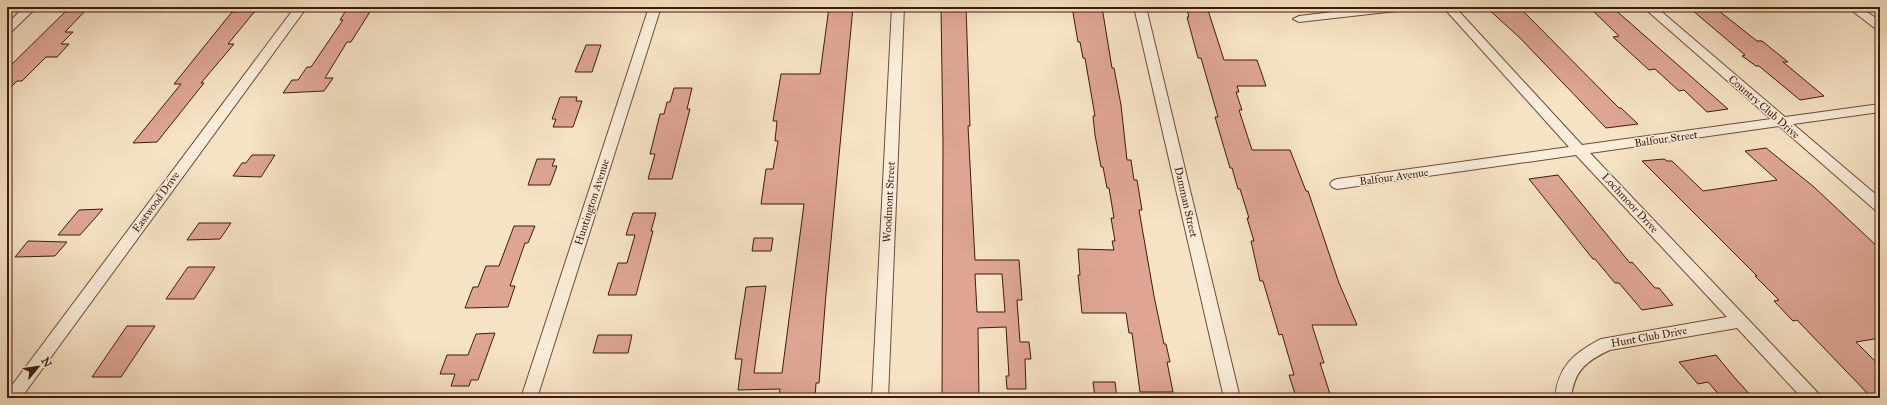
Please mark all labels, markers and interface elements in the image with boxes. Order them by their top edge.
street label: Country Club Drive [1726,73,1802,142]
street label: Balfour Street [1633,128,1699,150]
street label: Huntington Avenue [572,157,612,247]
street label: Woodmont Street [880,161,898,243]
street label: Damman Street [1172,165,1200,239]
street label: Balfour Avenue [1359,166,1430,188]
street label: Eastwood Drive [130,169,183,235]
street label: Lochmoor Drive [1599,170,1661,236]
street label: Hunt Club Drive [1610,324,1688,350]
north arrow [18,347,58,387]
text: N [38,355,55,370]

